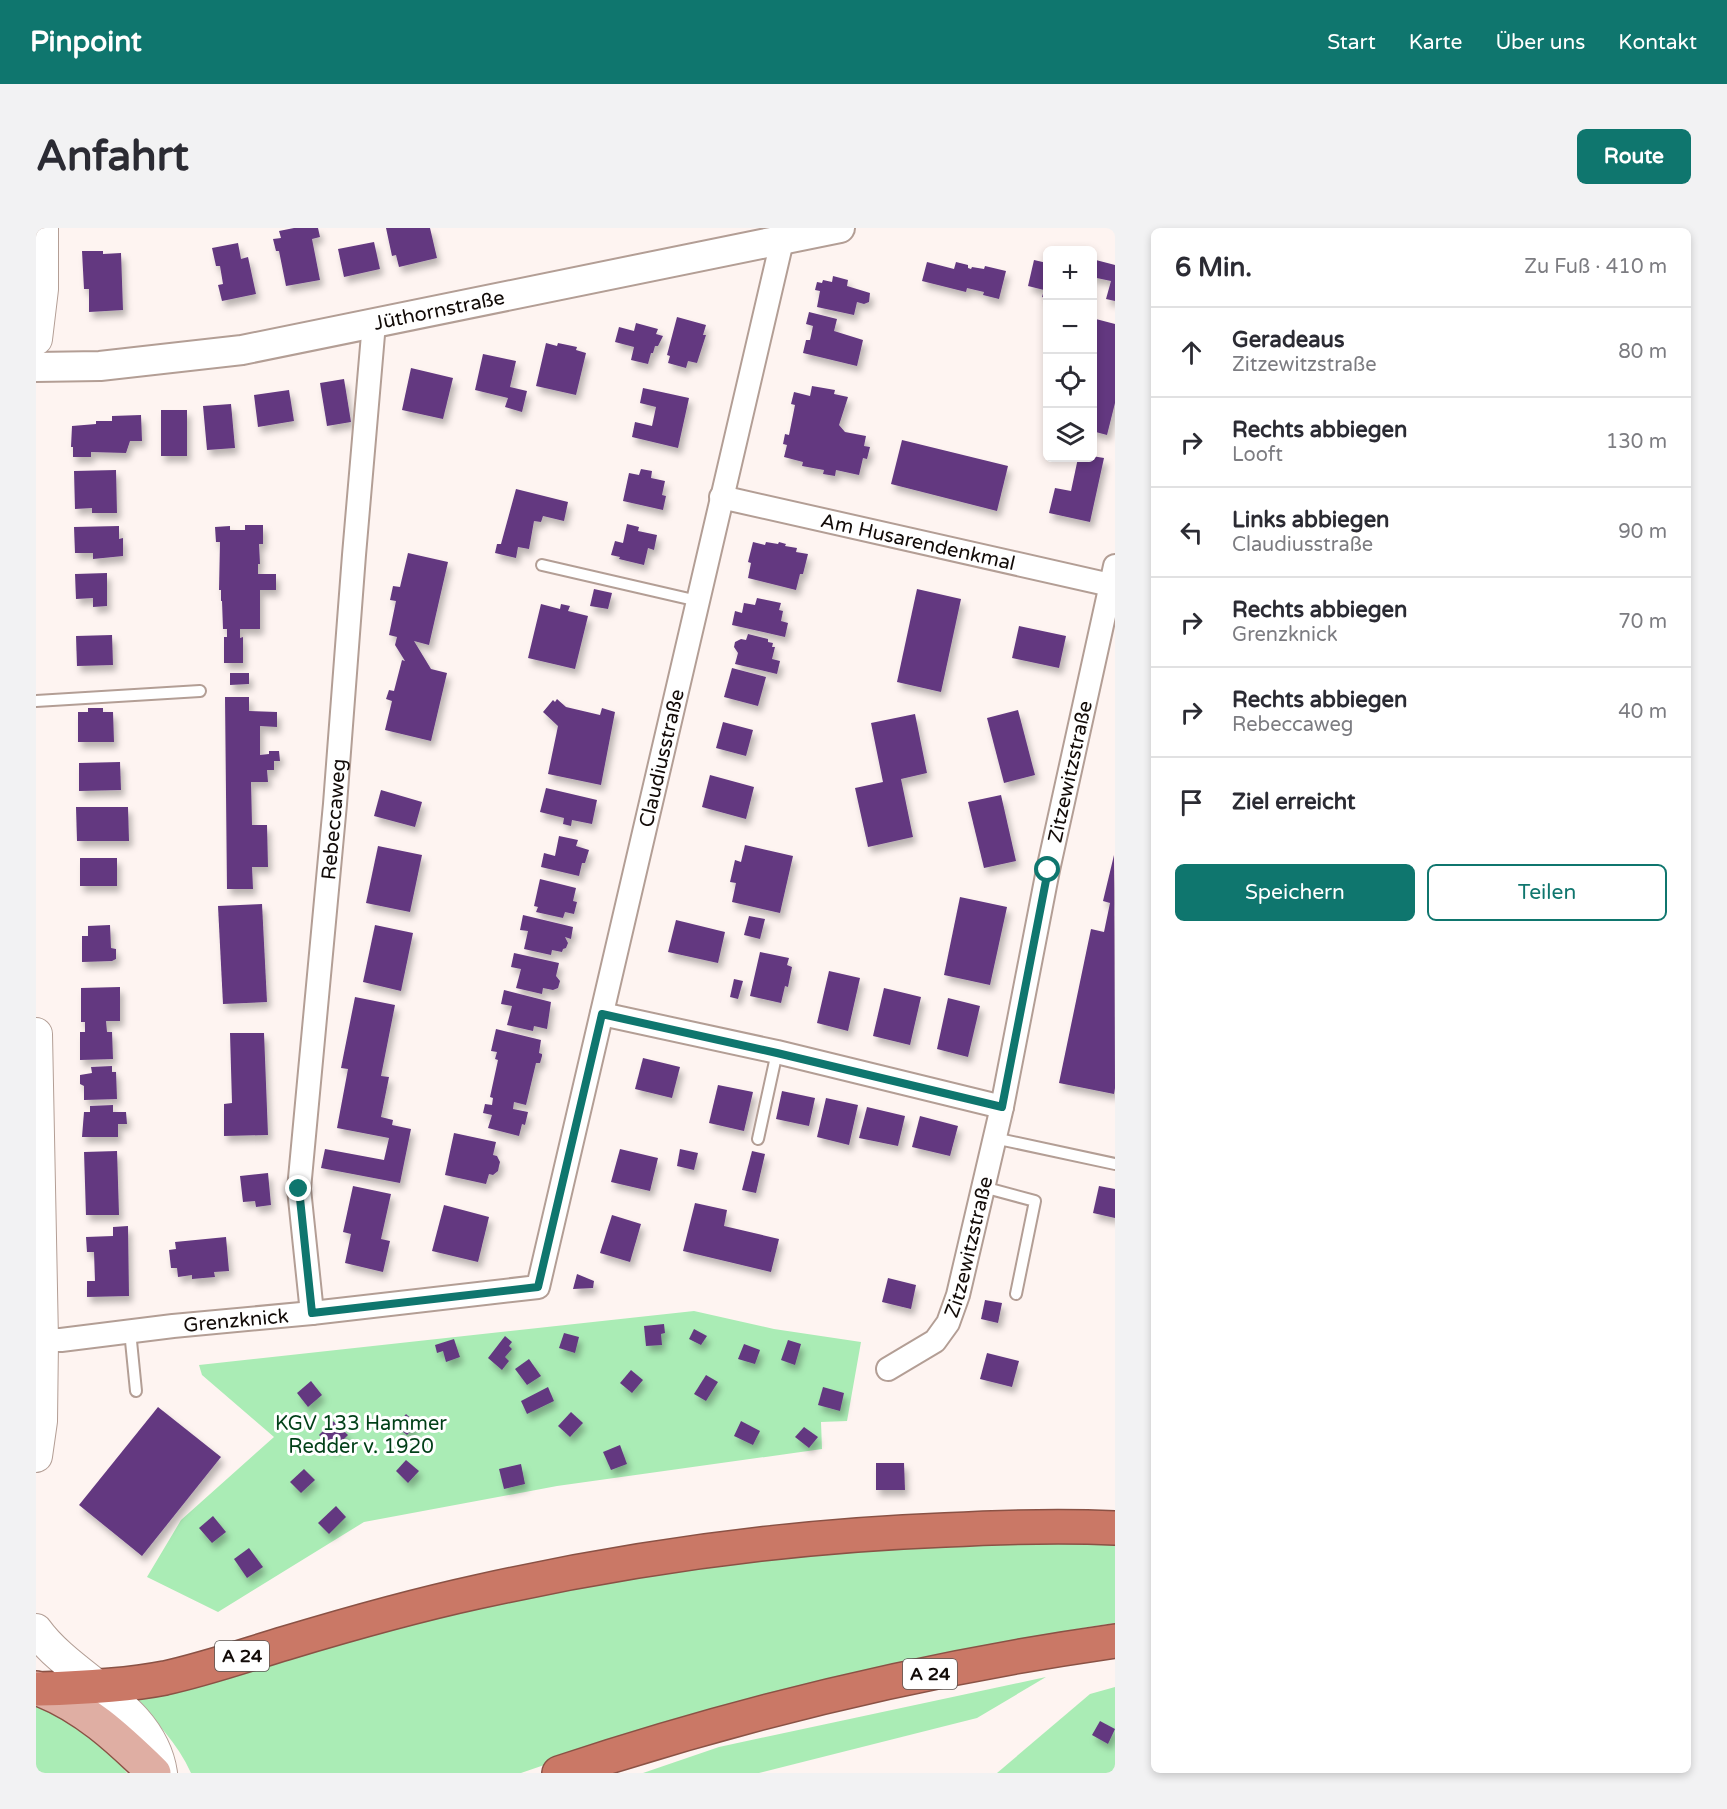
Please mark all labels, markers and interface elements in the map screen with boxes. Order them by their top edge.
text: Pinpoint [30,25,142,59]
text: Start [1327,30,1376,55]
text: Karte [1409,30,1462,55]
text: Über uns [1495,30,1585,55]
text: Kontakt [1618,30,1697,55]
button: Route [1577,129,1691,184]
text: Anfahrt [36,131,189,182]
map controls [1043,246,1097,462]
button: + [1043,246,1097,300]
text: 6 Min. [1175,252,1252,283]
text: Zu Fuß · 410 m [1524,255,1667,279]
street label: Jüthornstraße [372,286,507,336]
button: − [1043,300,1097,354]
text: Geradeaus [1232,327,1344,353]
icon: ahead [1175,336,1208,369]
text: 80 m [1618,340,1667,364]
text: Zitzewitzstraße [1232,353,1377,377]
button: locate [1043,354,1097,408]
button: layers [1043,408,1097,462]
text: Rechts abbiegen [1232,417,1407,443]
icon: right [1175,426,1208,459]
text: 130 m [1606,430,1667,454]
text: Looft [1232,443,1283,467]
text: Links abbiegen [1232,507,1390,533]
street label: Am Husarendenkmal [818,509,1017,576]
icon: left [1175,516,1208,549]
text: 90 m [1618,520,1667,544]
text: Claudiusstraße [1232,533,1373,557]
text: Rechts abbiegen [1232,597,1407,623]
icon: right [1175,606,1208,639]
text: 70 m [1618,610,1667,634]
text: Grenzknick [1232,623,1338,647]
street label: Claudiusstraße [635,687,690,830]
text: Rechts abbiegen [1232,687,1407,713]
icon: right [1175,696,1208,729]
street label: Zitzewitzstraße [1043,699,1098,845]
text: 40 m [1618,700,1667,724]
text: Rebeccaweg [1232,713,1353,737]
street label: Rebeccaweg [317,758,351,881]
icon: arrive [1175,786,1208,819]
text: Ziel erreicht [1232,789,1355,815]
route start [1034,856,1060,882]
button: Speichern [1175,864,1415,921]
button: Teilen [1427,864,1667,921]
street label: Zitzewitzstraße [940,1174,998,1321]
route end [285,1175,311,1201]
street label: Grenzknick [182,1304,290,1338]
park label: KGV 133 Hammer Redder v. 1920 [275,1412,447,1459]
road number: A 24 [215,1641,269,1671]
road number: A 24 [903,1659,957,1689]

